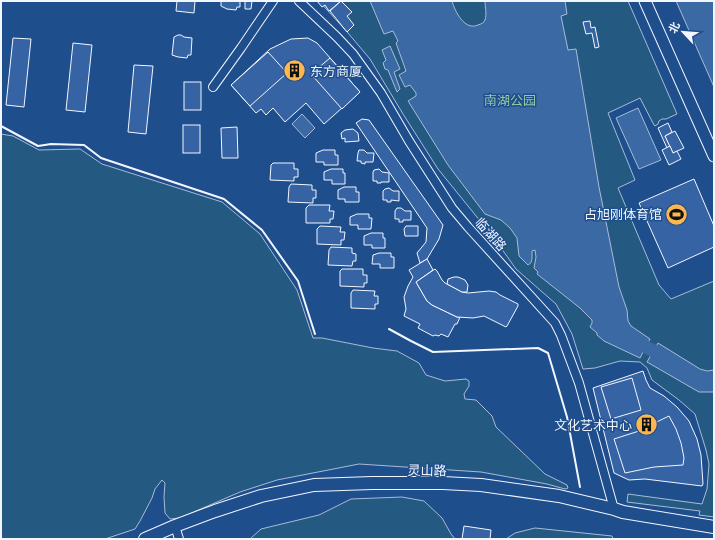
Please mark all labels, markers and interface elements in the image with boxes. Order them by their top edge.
north arrow [663,12,703,52]
text: 北 [666,20,682,35]
building icon: 东方商厦 [281,58,307,84]
place label: 东方商厦 [310,64,362,78]
park label: 南湖公园 [484,93,536,107]
sports icon: 占旭刚体育馆 [664,201,690,227]
place label: 占旭刚体育馆 [584,207,662,221]
street label: 临湖路 [473,215,509,253]
building icon: 文化艺术中心 [634,412,660,438]
place label: 文化艺术中心 [554,418,632,432]
street label: 灵山路 [407,463,447,477]

